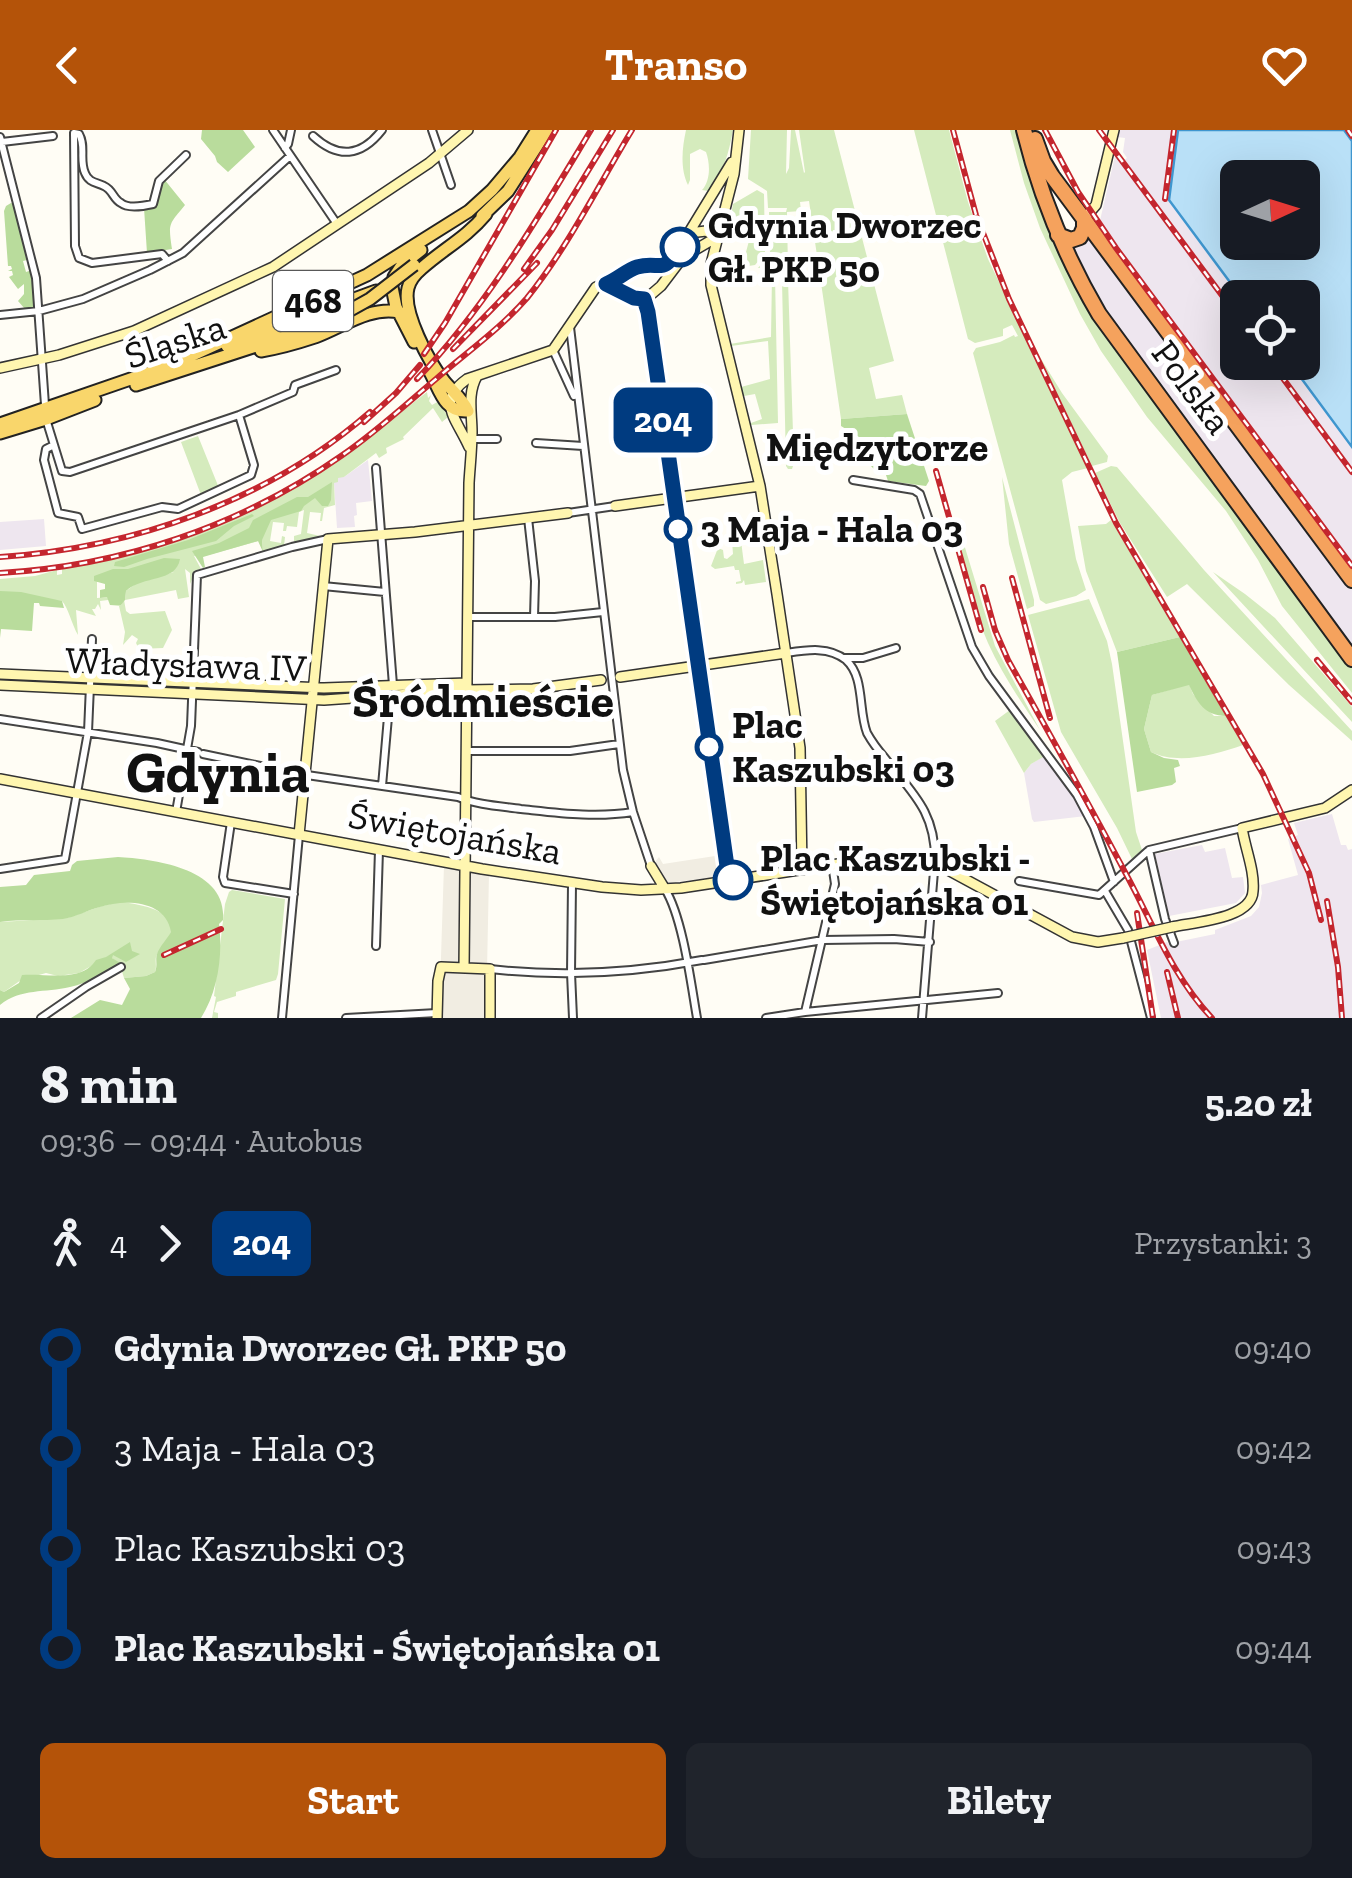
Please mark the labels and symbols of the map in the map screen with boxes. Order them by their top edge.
north arrow [1220,160,1320,260]
place label: Gdynia Dworzec Gł. PKP 50 [708,202,982,292]
marker: Gdynia Dworzec Gł. PKP 50 [661,228,699,266]
road number: 468 [273,271,353,331]
street label: Śląska [119,303,231,379]
street label: Polska [1142,331,1242,443]
line badge: 204 [606,388,720,452]
district label: Międzytorze [766,423,988,471]
place label: 3 Maja - Hala 03 [700,506,963,552]
marker: 3 Maja - Hala 03 [665,516,691,542]
street label: Władysława IV [65,637,308,691]
district label: Śródmieście [352,672,614,729]
place label: Plac Kaszubski 03 [732,702,955,792]
marker: Plac Kaszubski 03 [696,734,722,760]
district label: Gdynia [126,737,310,807]
street label: Świętojańska [345,792,565,874]
place label: Plac Kaszubski - Świętojańska 01 [760,835,1031,925]
marker: Plac Kaszubski - Świętojańska 01 [714,861,752,899]

